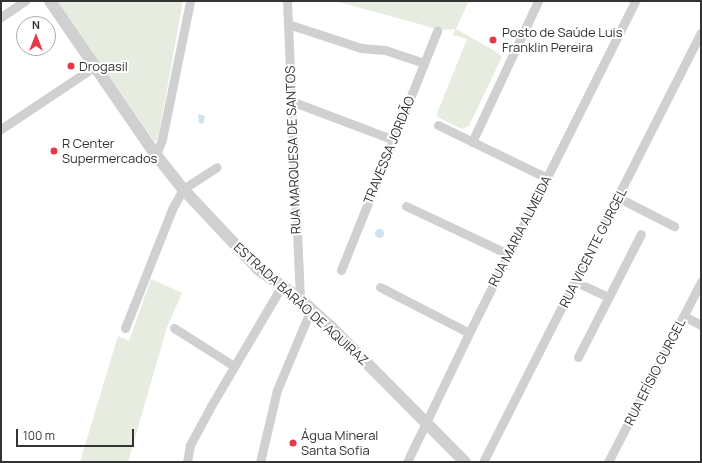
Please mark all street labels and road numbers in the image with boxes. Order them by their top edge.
street label: RUA MARQUESA DE SANTOS [282,65,304,235]
street label: TRAVESSA JORDÃO [360,94,418,206]
street label: RUA MARIA ALMEIDA [485,173,555,289]
street label: RUA VICENTE GURGEL [556,186,630,310]
street label: ESTRADA BARÃO DE AQUIRAZ [231,239,371,369]
street label: RUA EFÍSIO GURGEL [621,316,689,428]

